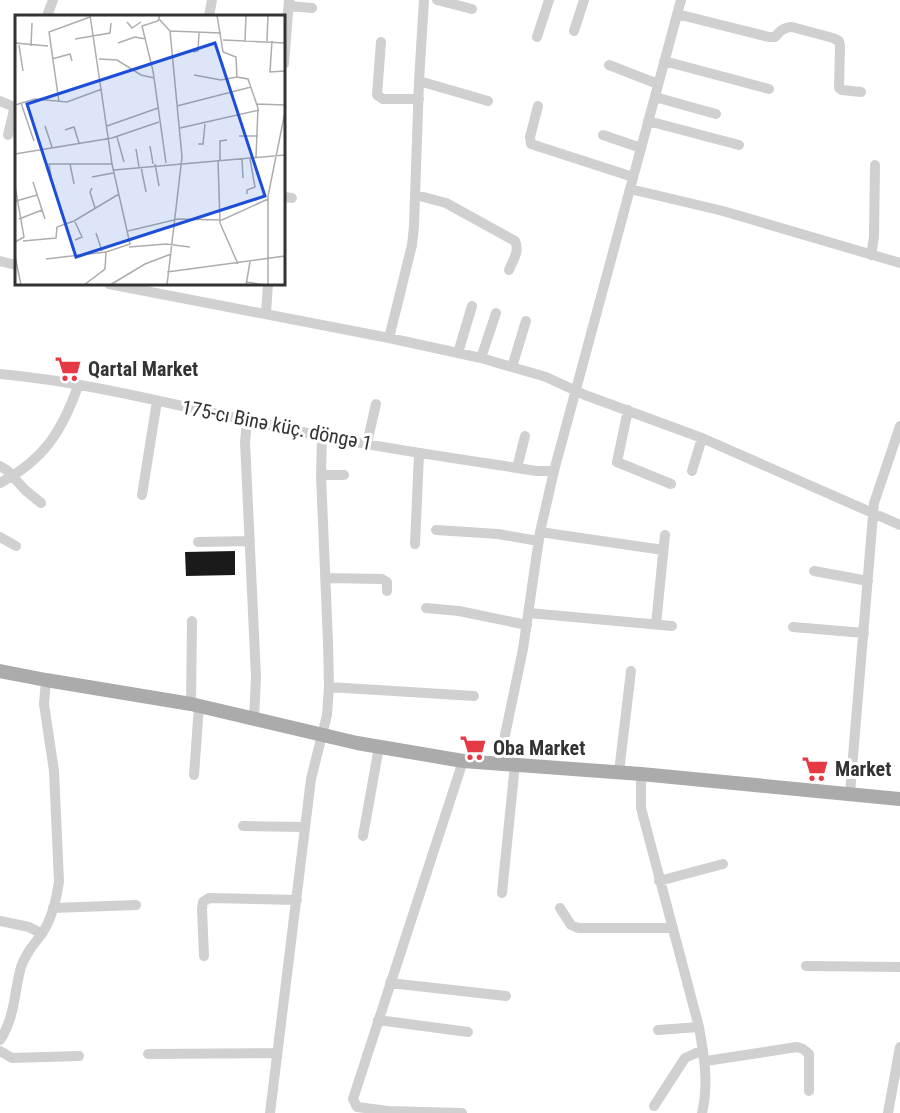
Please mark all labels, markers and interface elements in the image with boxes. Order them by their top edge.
inset map [15,15,285,285]
supermarket icon: Qartal Market [53,354,83,384]
place label: Qartal Market [88,357,198,381]
street label: 175-cı Binə küç. döngə 1 [180,395,374,455]
supermarket icon: Oba Market [458,733,488,763]
place label: Oba Market [493,736,585,760]
supermarket icon: Market [800,754,830,784]
place label: Market [835,757,891,781]

